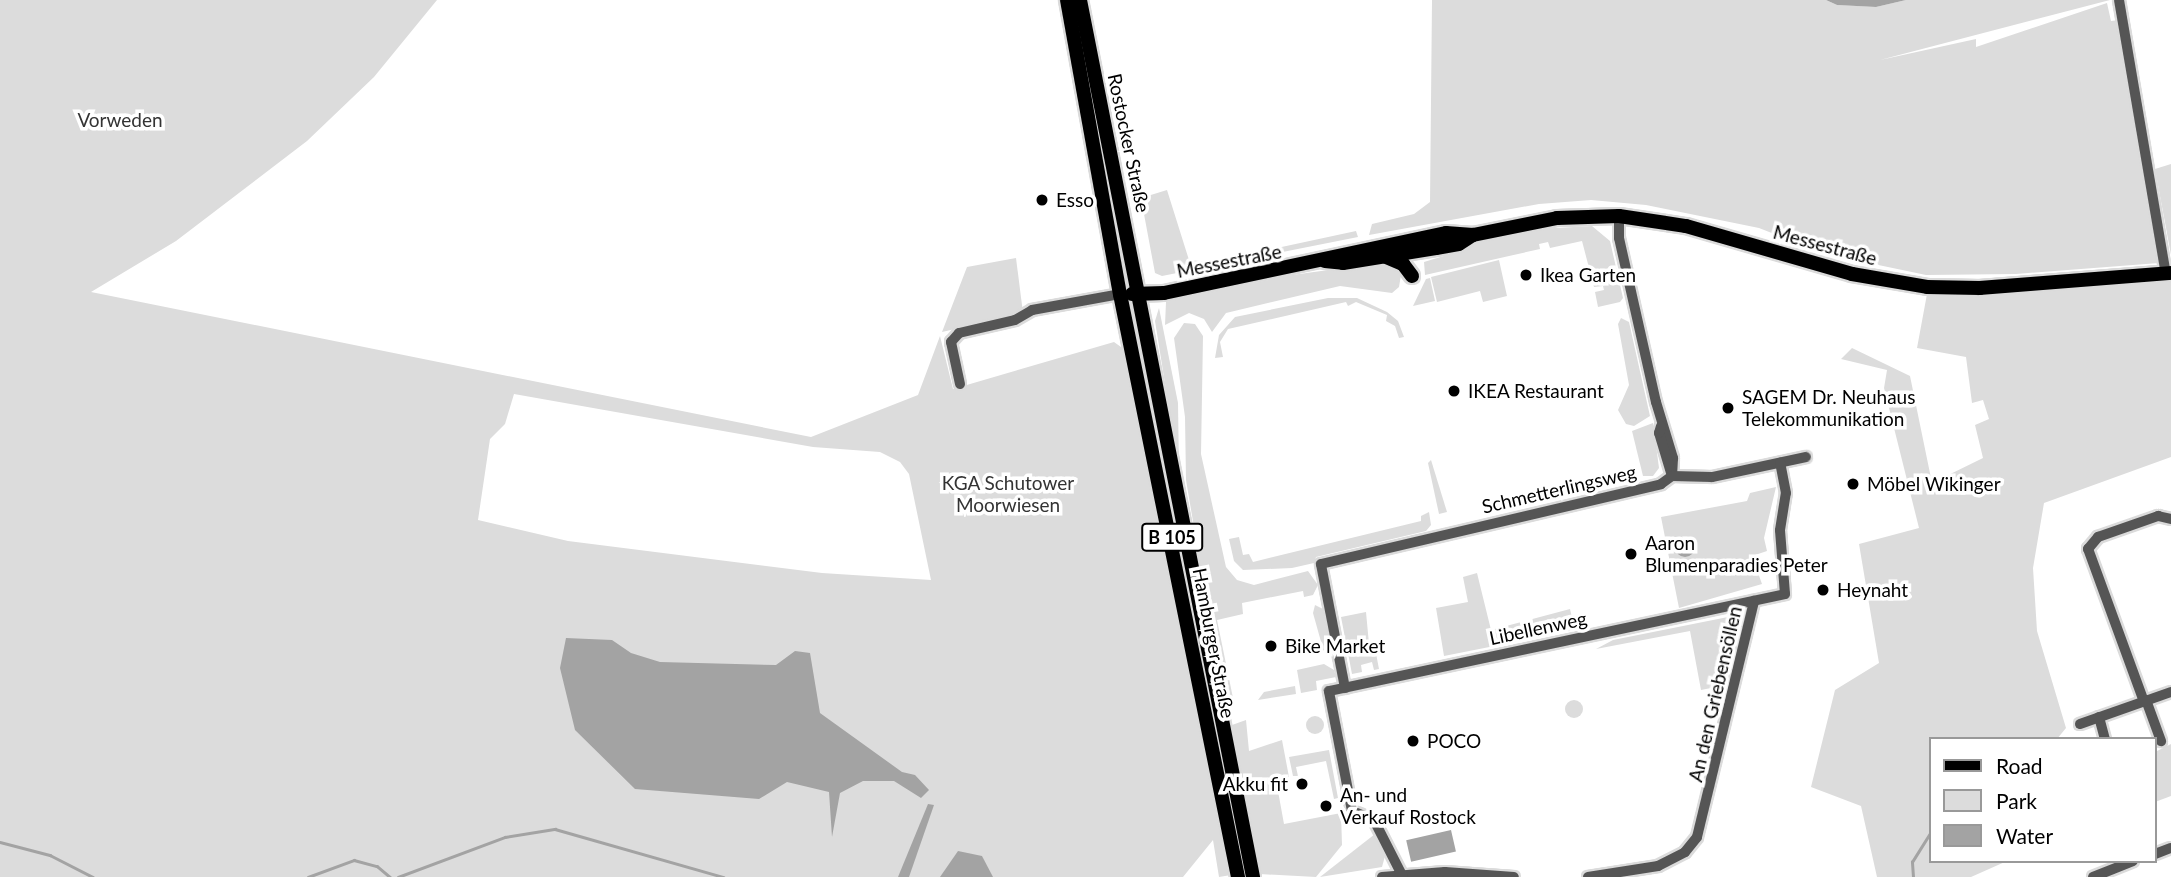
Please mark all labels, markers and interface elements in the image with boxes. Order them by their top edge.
street label: Rostocker Straße [1103,71,1155,215]
park label: Vorweden [77,109,163,131]
place label: Esso [1056,189,1094,211]
marker: Esso [1034,192,1050,208]
street label: Messestraße [1771,220,1879,270]
street label: Messestraße [1175,240,1283,282]
place label: Ikea Garten [1540,264,1636,286]
marker: Ikea Garten [1518,267,1534,283]
place label: IKEA Restaurant [1468,380,1604,402]
marker: IKEA Restaurant [1446,383,1462,399]
place label: SAGEM Dr. Neuhaus Telekommunikation [1742,386,1915,430]
marker: SAGEM Dr. Neuhaus Telekommunikation [1720,400,1736,416]
street label: Schmetterlingsweg [1480,460,1638,518]
park label: KGA Schutower Moorwiesen [942,472,1074,516]
place label: Möbel Wikinger [1867,473,2001,495]
marker: Möbel Wikinger [1845,476,1861,492]
road number: B 105 [1140,522,1204,552]
place label: Aaron Blumenparadies Peter [1645,532,1828,576]
marker: Aaron Blumenparadies Peter [1623,546,1639,562]
street label: Hamburger Straße [1188,566,1240,720]
place label: Heynaht [1837,579,1908,601]
marker: Heynaht [1815,582,1831,598]
street label: An den Griebensöllen [1684,604,1746,784]
street label: Libellenweg [1487,607,1589,649]
place label: Bike Market [1285,635,1385,657]
marker: Bike Market [1263,638,1279,654]
place label: POCO [1427,730,1481,752]
marker: POCO [1405,733,1421,749]
legend [1930,737,2157,863]
text: Road [1996,753,2043,778]
place label: Akku fit [1223,773,1288,795]
marker: Akku fit [1294,776,1310,792]
place label: An- und Verkauf Rostock [1340,784,1476,828]
text: Park [1996,788,2037,813]
marker: An- und Verkauf Rostock [1318,798,1334,814]
text: Water [1996,823,2053,848]

